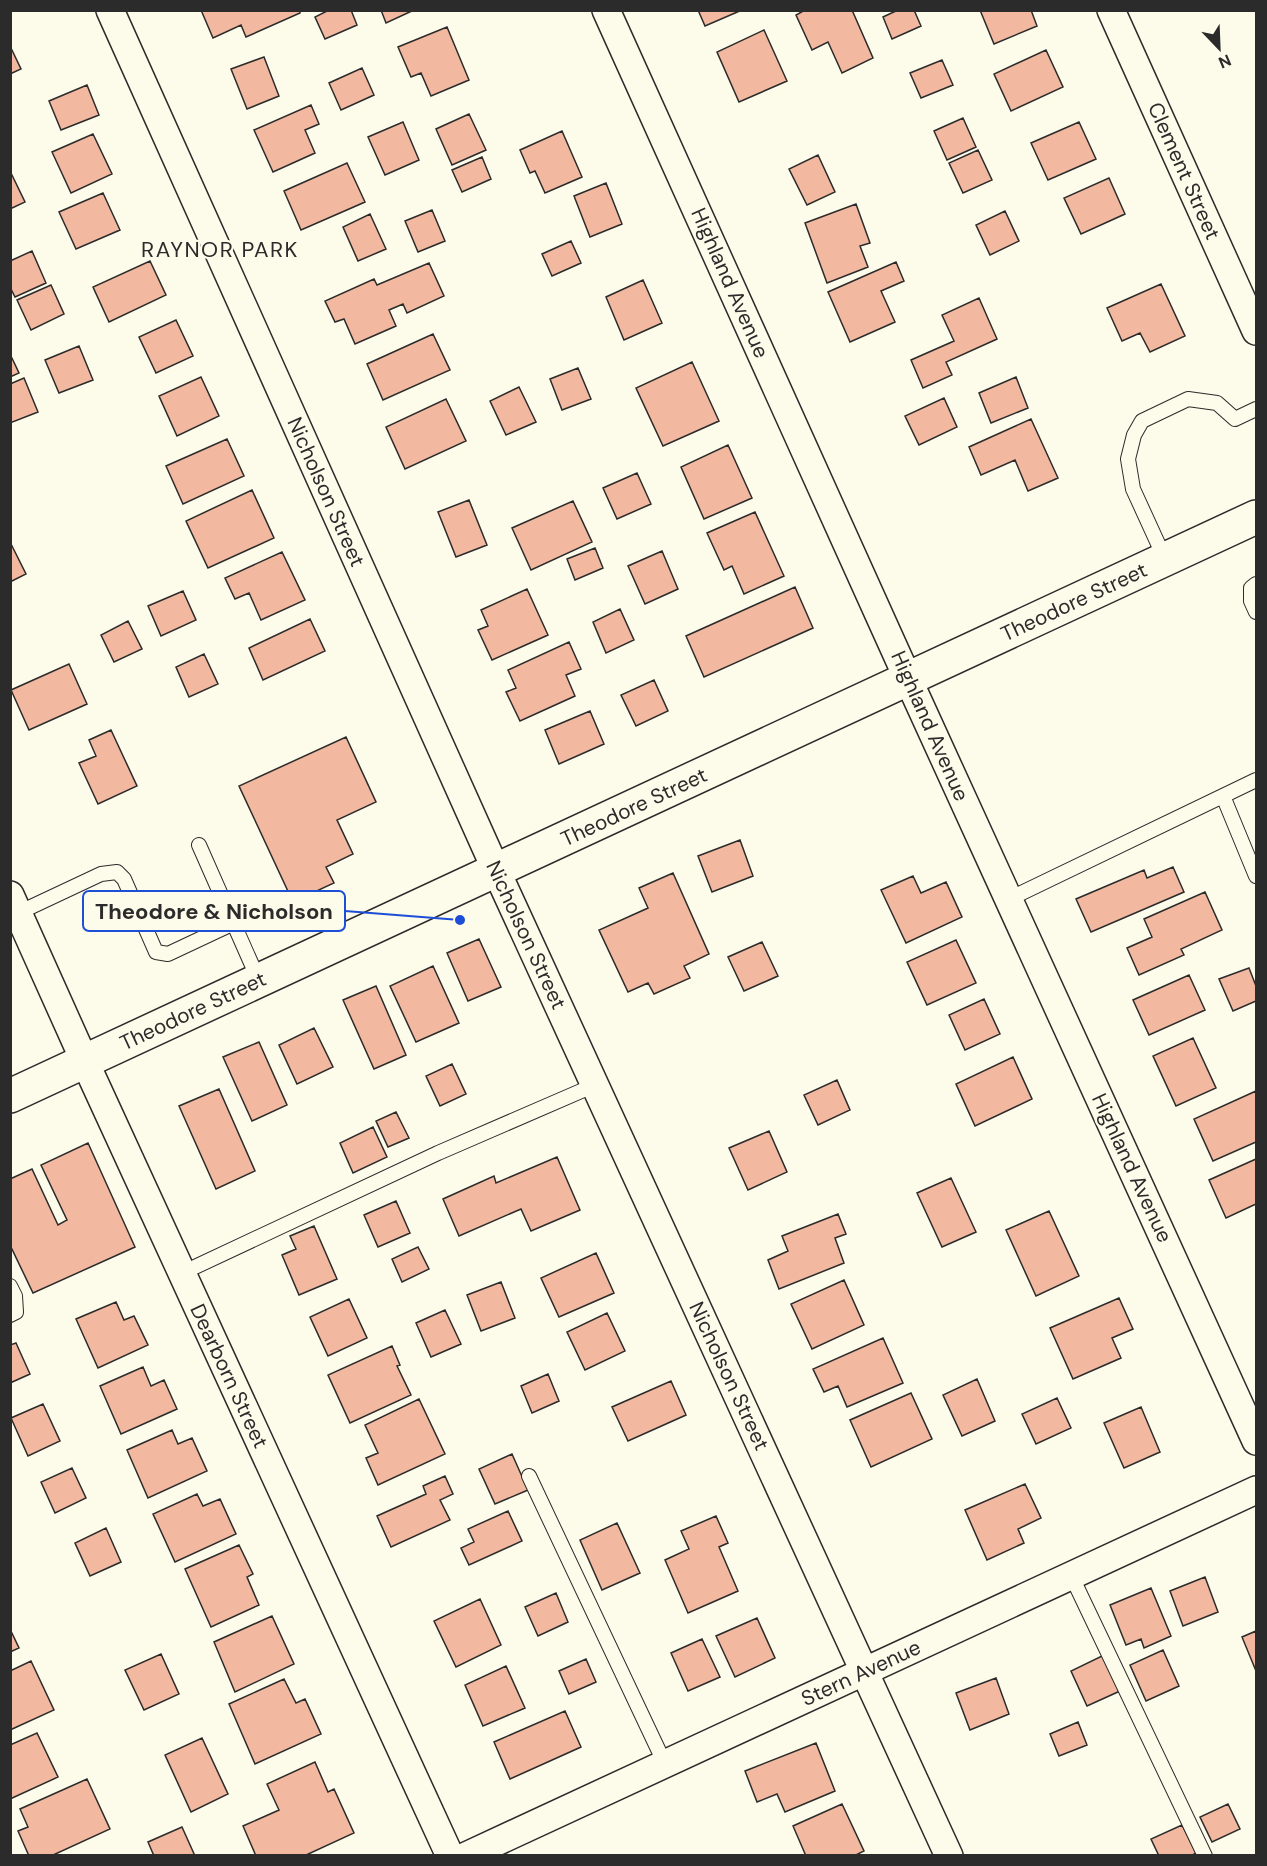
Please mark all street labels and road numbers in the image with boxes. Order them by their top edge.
street label: Clement Street [1141,98,1227,244]
street label: Highland Avenue [684,204,776,362]
street label: Nicholson Street [280,413,372,571]
street label: Theodore Street [996,556,1152,648]
street label: Highland Avenue [884,647,976,805]
street label: Theodore Street [556,761,712,853]
street label: Nicholson Street [479,856,573,1014]
street label: Theodore Street [115,965,271,1057]
street label: Highland Avenue [1085,1089,1179,1247]
street label: Nicholson Street [682,1297,776,1455]
street label: Dearborn Street [183,1299,275,1453]
street label: Stern Avenue [797,1633,925,1713]

